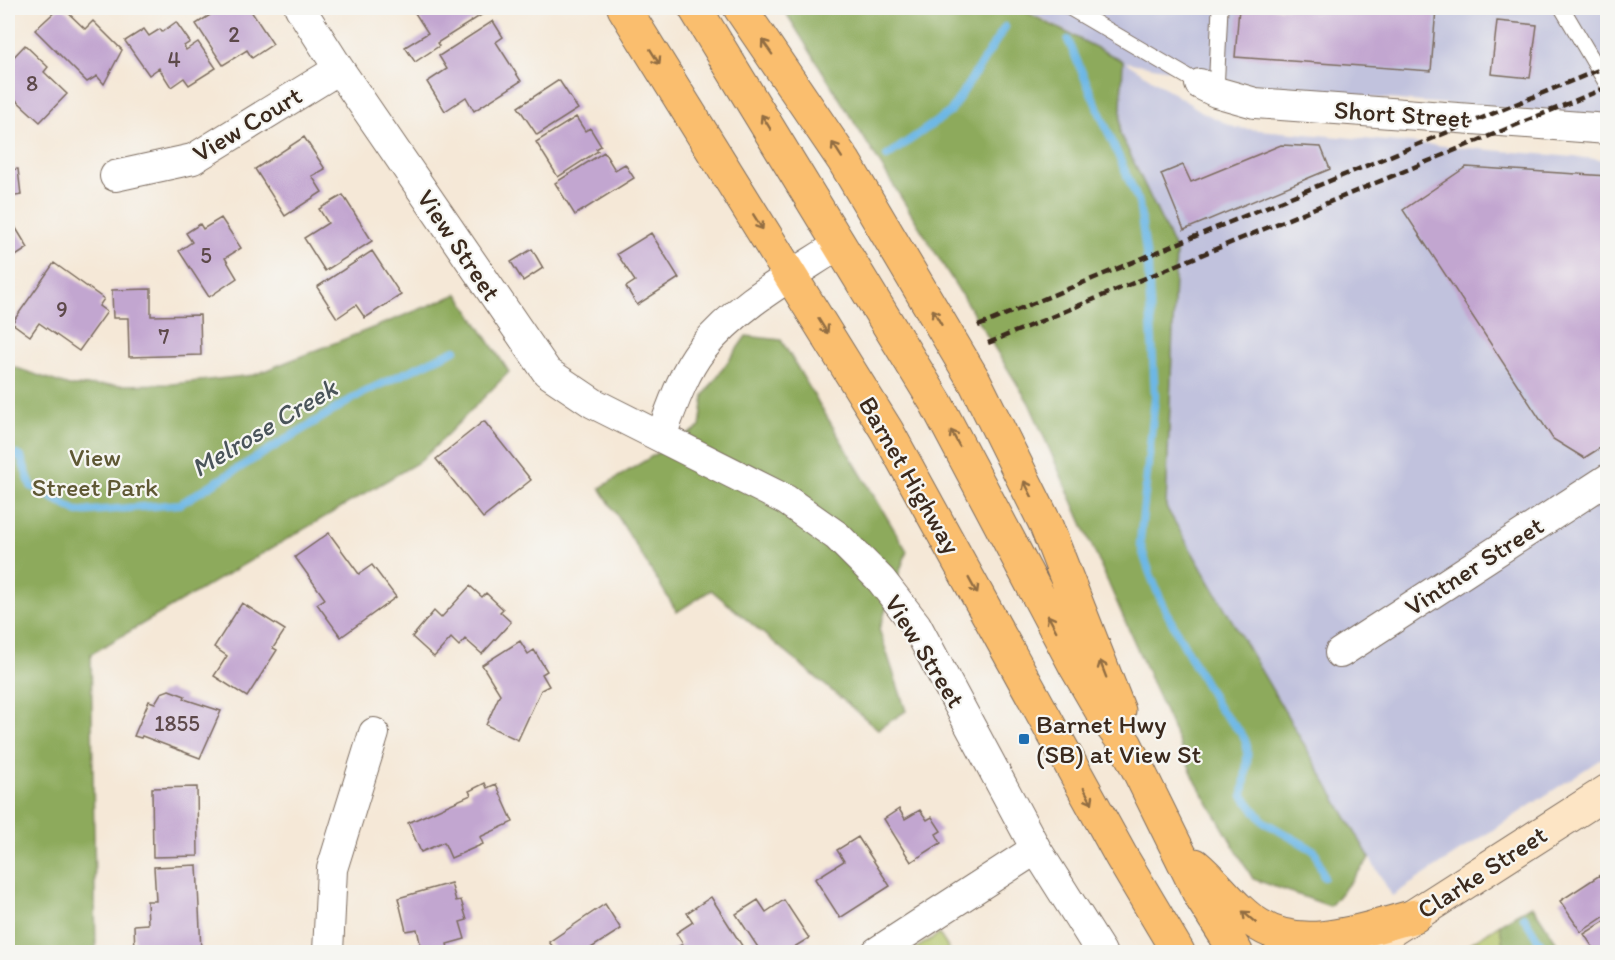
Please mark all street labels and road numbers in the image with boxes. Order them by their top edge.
street label: View Court [187,79,308,169]
street label: Short Street [1333,93,1471,135]
street label: View Street [410,183,508,307]
street label: Barnet Highway [852,390,968,560]
street label: Vintner Street [1399,509,1550,623]
street label: View Street [878,589,972,714]
street label: Clarke Street [1411,818,1553,926]

